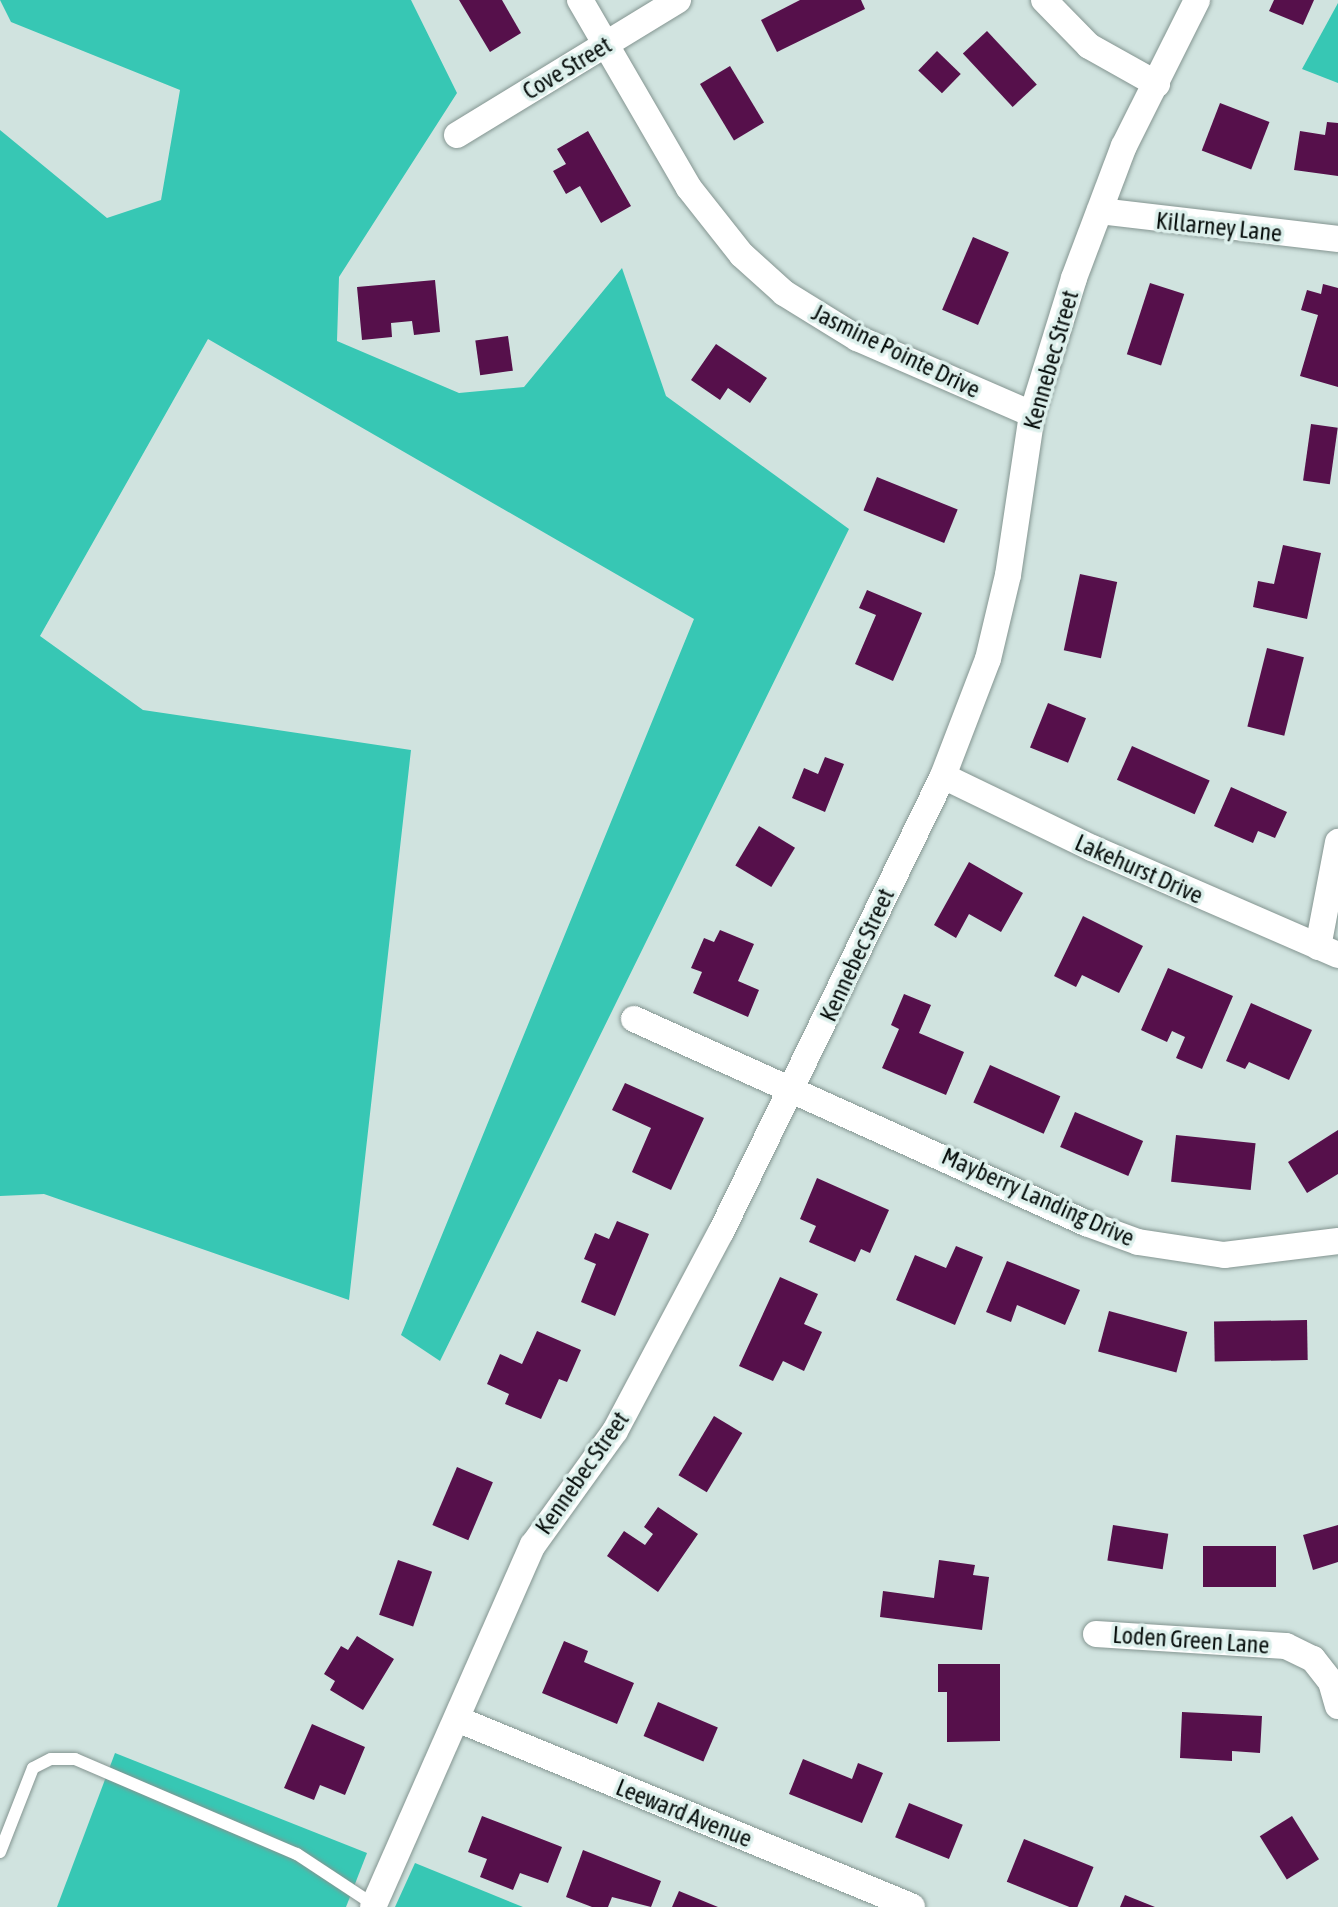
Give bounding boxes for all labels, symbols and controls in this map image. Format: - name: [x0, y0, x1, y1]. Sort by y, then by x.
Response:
- street label: Cove Street: [517, 30, 617, 106]
- street label: Killarney Lane: [1154, 206, 1284, 248]
- street label: Kennebec Street: [1017, 287, 1085, 433]
- street label: Jasmine Pointe Drive: [807, 298, 985, 404]
- street label: Lakehurst Drive: [1071, 828, 1207, 910]
- street label: Kennebec Street: [814, 884, 900, 1026]
- street label: Mayberry Landing Drive: [937, 1142, 1139, 1252]
- street label: Kennebec Street: [529, 1406, 635, 1540]
- street label: Loden Green Lane: [1112, 1620, 1270, 1660]
- street label: Leeward Avenue: [612, 1773, 756, 1853]

